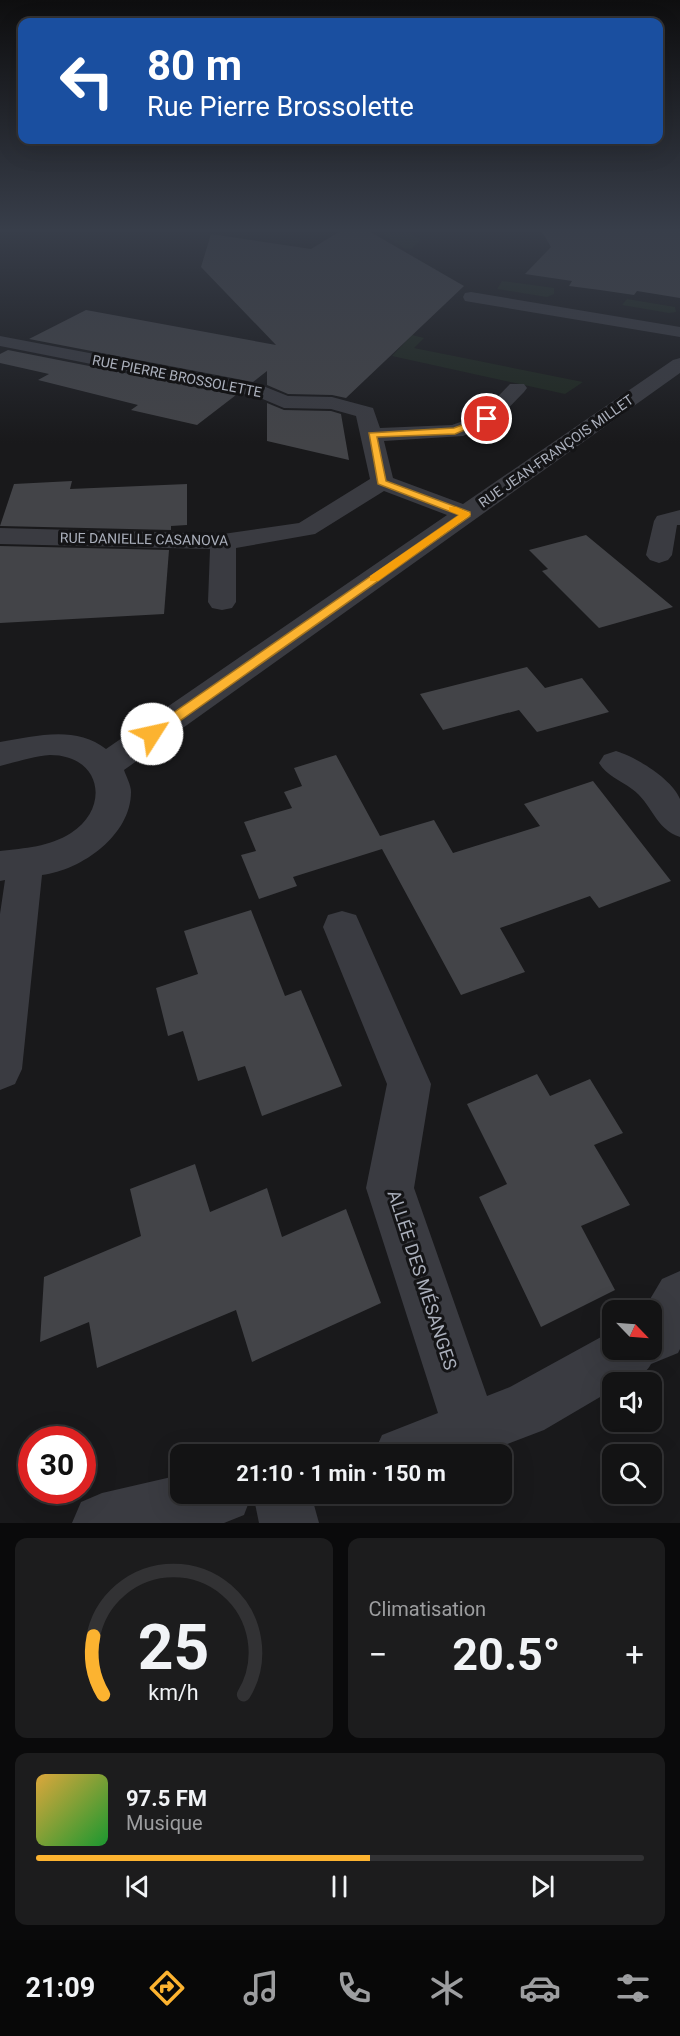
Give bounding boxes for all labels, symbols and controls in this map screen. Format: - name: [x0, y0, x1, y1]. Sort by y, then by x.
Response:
- text: 80 m: [147, 41, 242, 90]
- icon: left: [48, 42, 126, 120]
- text: Rue Pierre Brossolette: [147, 91, 414, 123]
- street label: RUE PIERRE BROSSOLETTE: [91, 352, 263, 400]
- street label: RUE JEAN-FRANÇOIS MILLET: [476, 391, 637, 511]
- pin: [461, 393, 512, 444]
- icon: arrive: [470, 402, 503, 435]
- street label: RUE DANIELLE CASANOVA: [60, 530, 228, 548]
- position arrow: [120, 702, 184, 766]
- street label: ALLÉE DES MÉSANGES: [383, 1187, 462, 1373]
- north arrow: [602, 1300, 662, 1360]
- map controls: [602, 1300, 662, 1504]
- button: sound: [602, 1372, 662, 1432]
- speed limit sign: 30: [18, 1426, 96, 1504]
- button: search: [602, 1444, 662, 1504]
- text: 21:10 · 1 min · 150 m: [236, 1461, 446, 1486]
- text: Climatisation: [369, 1597, 486, 1621]
- text: 25: [138, 1611, 210, 1684]
- text: 20.5°: [452, 1628, 560, 1681]
- text: −: [369, 1635, 387, 1674]
- text: +: [625, 1635, 644, 1674]
- text: km/h: [149, 1680, 199, 1705]
- text: 97.5 FM: [126, 1786, 207, 1811]
- text: Musique: [126, 1811, 203, 1835]
- icon: previous: [121, 1870, 154, 1903]
- icon: pause: [323, 1870, 356, 1903]
- icon: next: [526, 1870, 559, 1903]
- icon: directions: [146, 1967, 188, 2009]
- icon: music: [240, 1967, 282, 2009]
- icon: phone: [333, 1967, 375, 2009]
- icon: climate: [426, 1967, 468, 2009]
- icon: car: [519, 1967, 561, 2009]
- icon: filters: [612, 1967, 654, 2009]
- text: 21:09: [26, 1972, 95, 2004]

